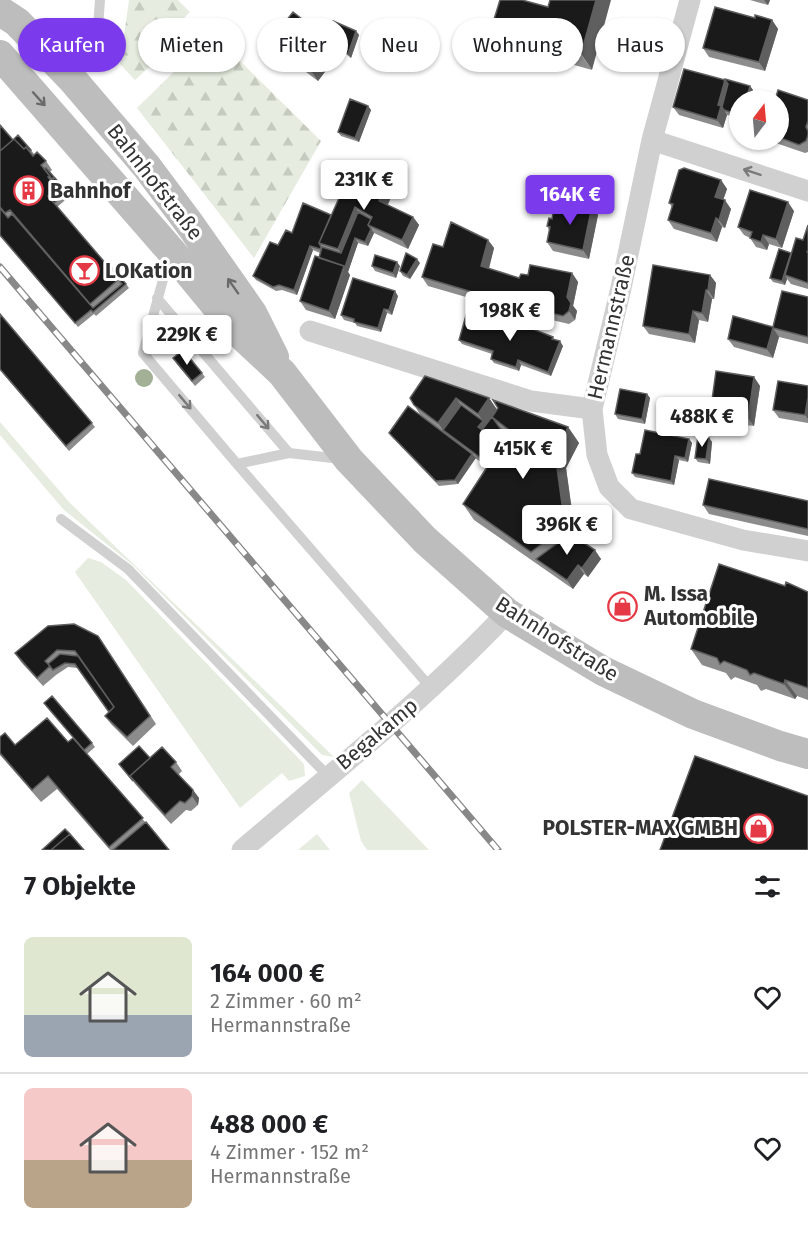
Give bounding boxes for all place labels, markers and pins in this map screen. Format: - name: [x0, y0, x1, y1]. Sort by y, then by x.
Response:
- pin: 231K €: [315, 160, 413, 211]
- building icon: Bahnhof: [13, 175, 45, 207]
- pin: 164K €: [521, 175, 619, 226]
- place label: Bahnhof: [50, 178, 133, 204]
- bar icon: LOKation: [68, 255, 100, 287]
- place label: LOKation: [105, 258, 192, 284]
- pin: 198K €: [461, 291, 559, 342]
- pin: 229K €: [138, 315, 236, 366]
- pin: 488K €: [653, 397, 751, 448]
- pin: 415K €: [474, 429, 572, 480]
- pin: 396K €: [518, 505, 616, 556]
- place label: M. Issa Automobile: [643, 581, 755, 631]
- shop icon: M. Issa Automobile: [607, 590, 639, 622]
- shop icon: POLSTER-MAX GMBH: [743, 812, 775, 844]
- place label: POLSTER-MAX GMBH: [542, 815, 738, 841]

